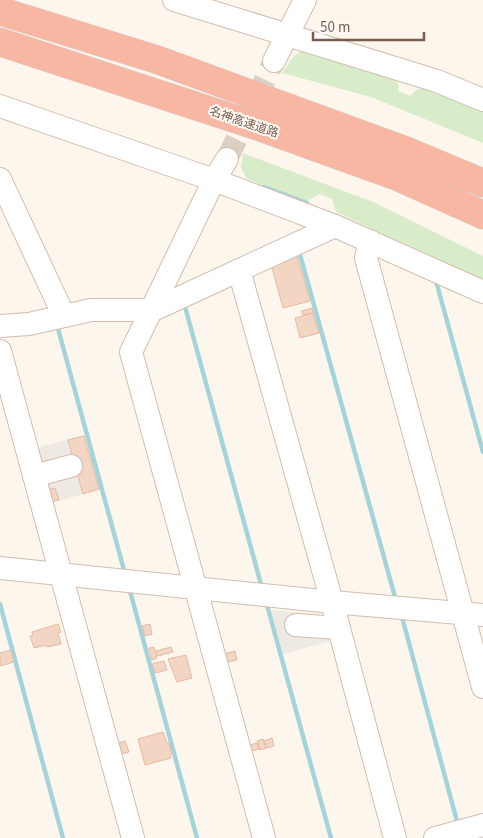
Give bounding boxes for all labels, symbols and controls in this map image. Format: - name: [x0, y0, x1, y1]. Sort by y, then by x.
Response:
- scale bar: [313, 10, 424, 42]
- text: 50 m: [320, 17, 350, 38]
- street label: 名神高速道路: [207, 103, 281, 142]

